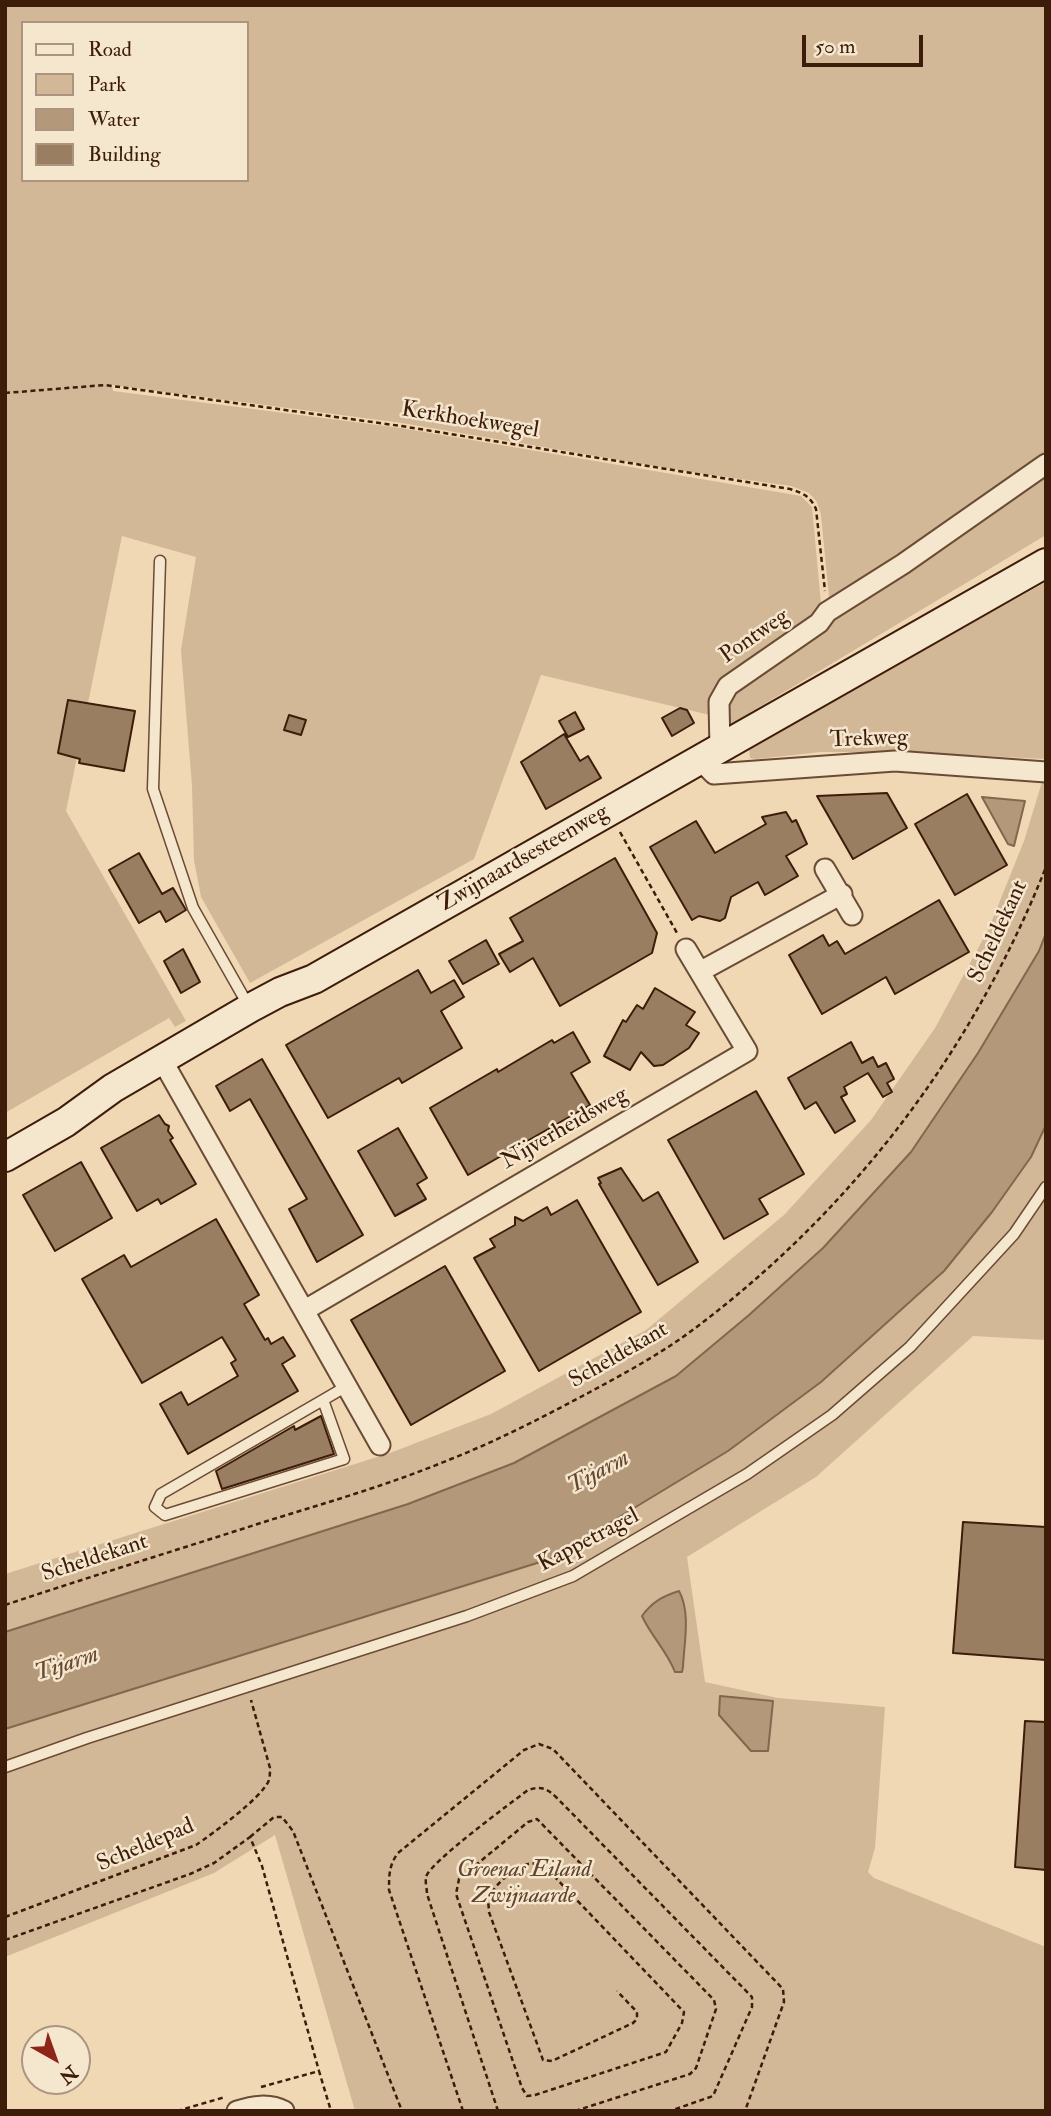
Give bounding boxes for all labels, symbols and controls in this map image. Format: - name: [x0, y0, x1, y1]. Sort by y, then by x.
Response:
- legend: [21, 21, 248, 182]
- scale bar: [806, 21, 927, 65]
- text: 50 m: [815, 33, 856, 60]
- text: Road: [88, 36, 132, 63]
- text: Park: [88, 71, 126, 98]
- text: Water: [88, 106, 140, 133]
- text: Building: [88, 141, 161, 168]
- street label: Kerkhoekwegel: [399, 397, 541, 445]
- street label: Pontweg: [715, 603, 795, 671]
- street label: Trekweg: [829, 725, 909, 755]
- street label: Zwijnaardsesteenweg: [434, 799, 614, 919]
- street label: Scheldekant: [963, 876, 1035, 988]
- street label: Nijverheidsweg: [497, 1082, 633, 1176]
- street label: Scheldekant: [565, 1317, 673, 1395]
- water label: Tijarm: [563, 1445, 635, 1501]
- street label: Kappetragel: [534, 1503, 644, 1579]
- street label: Scheldekant: [38, 1529, 152, 1589]
- water label: Tijarm: [31, 1641, 103, 1689]
- street label: Scheldepad: [93, 1813, 199, 1879]
- park label: Groenas Eiland Zwijnaarde: [457, 1857, 591, 1911]
- north arrow: [21, 2025, 91, 2095]
- text: N: [54, 2060, 82, 2089]

